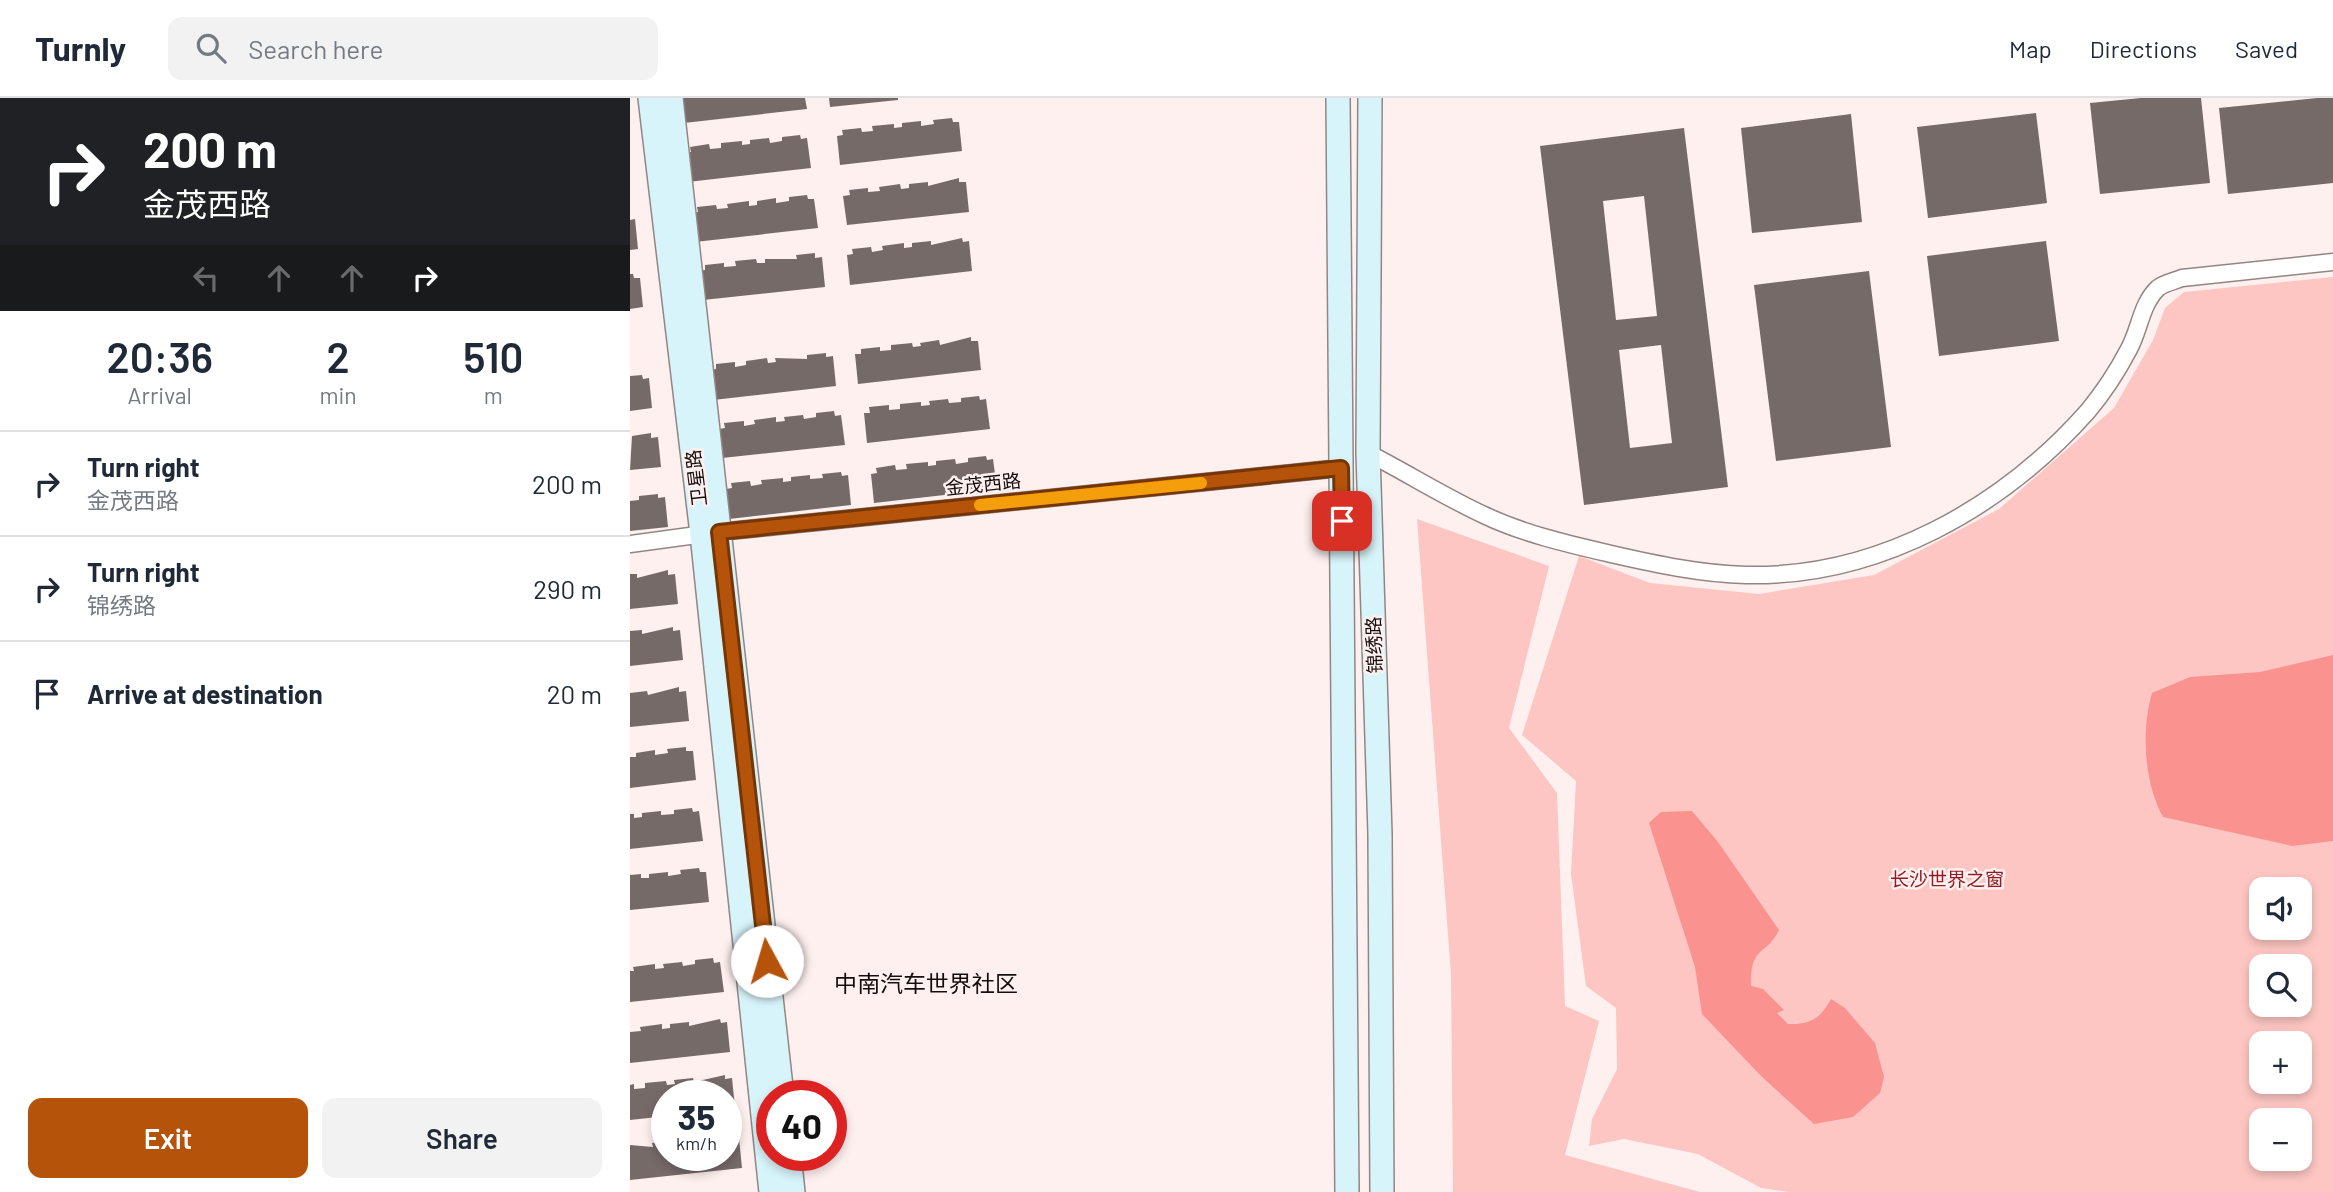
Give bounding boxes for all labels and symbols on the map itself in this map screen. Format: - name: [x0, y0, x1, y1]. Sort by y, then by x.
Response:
- street label: 卫星路: [681, 448, 710, 508]
- street label: 金茂西路: [944, 468, 1022, 499]
- pin: [1312, 491, 1372, 551]
- street label: 锦绣路: [1361, 616, 1386, 674]
- park label: 长沙世界之窗: [1890, 867, 2004, 890]
- position arrow: [730, 924, 804, 998]
- district label: 中南汽车世界社区: [834, 969, 1018, 997]
- speed limit sign: 40: [756, 1080, 847, 1171]

